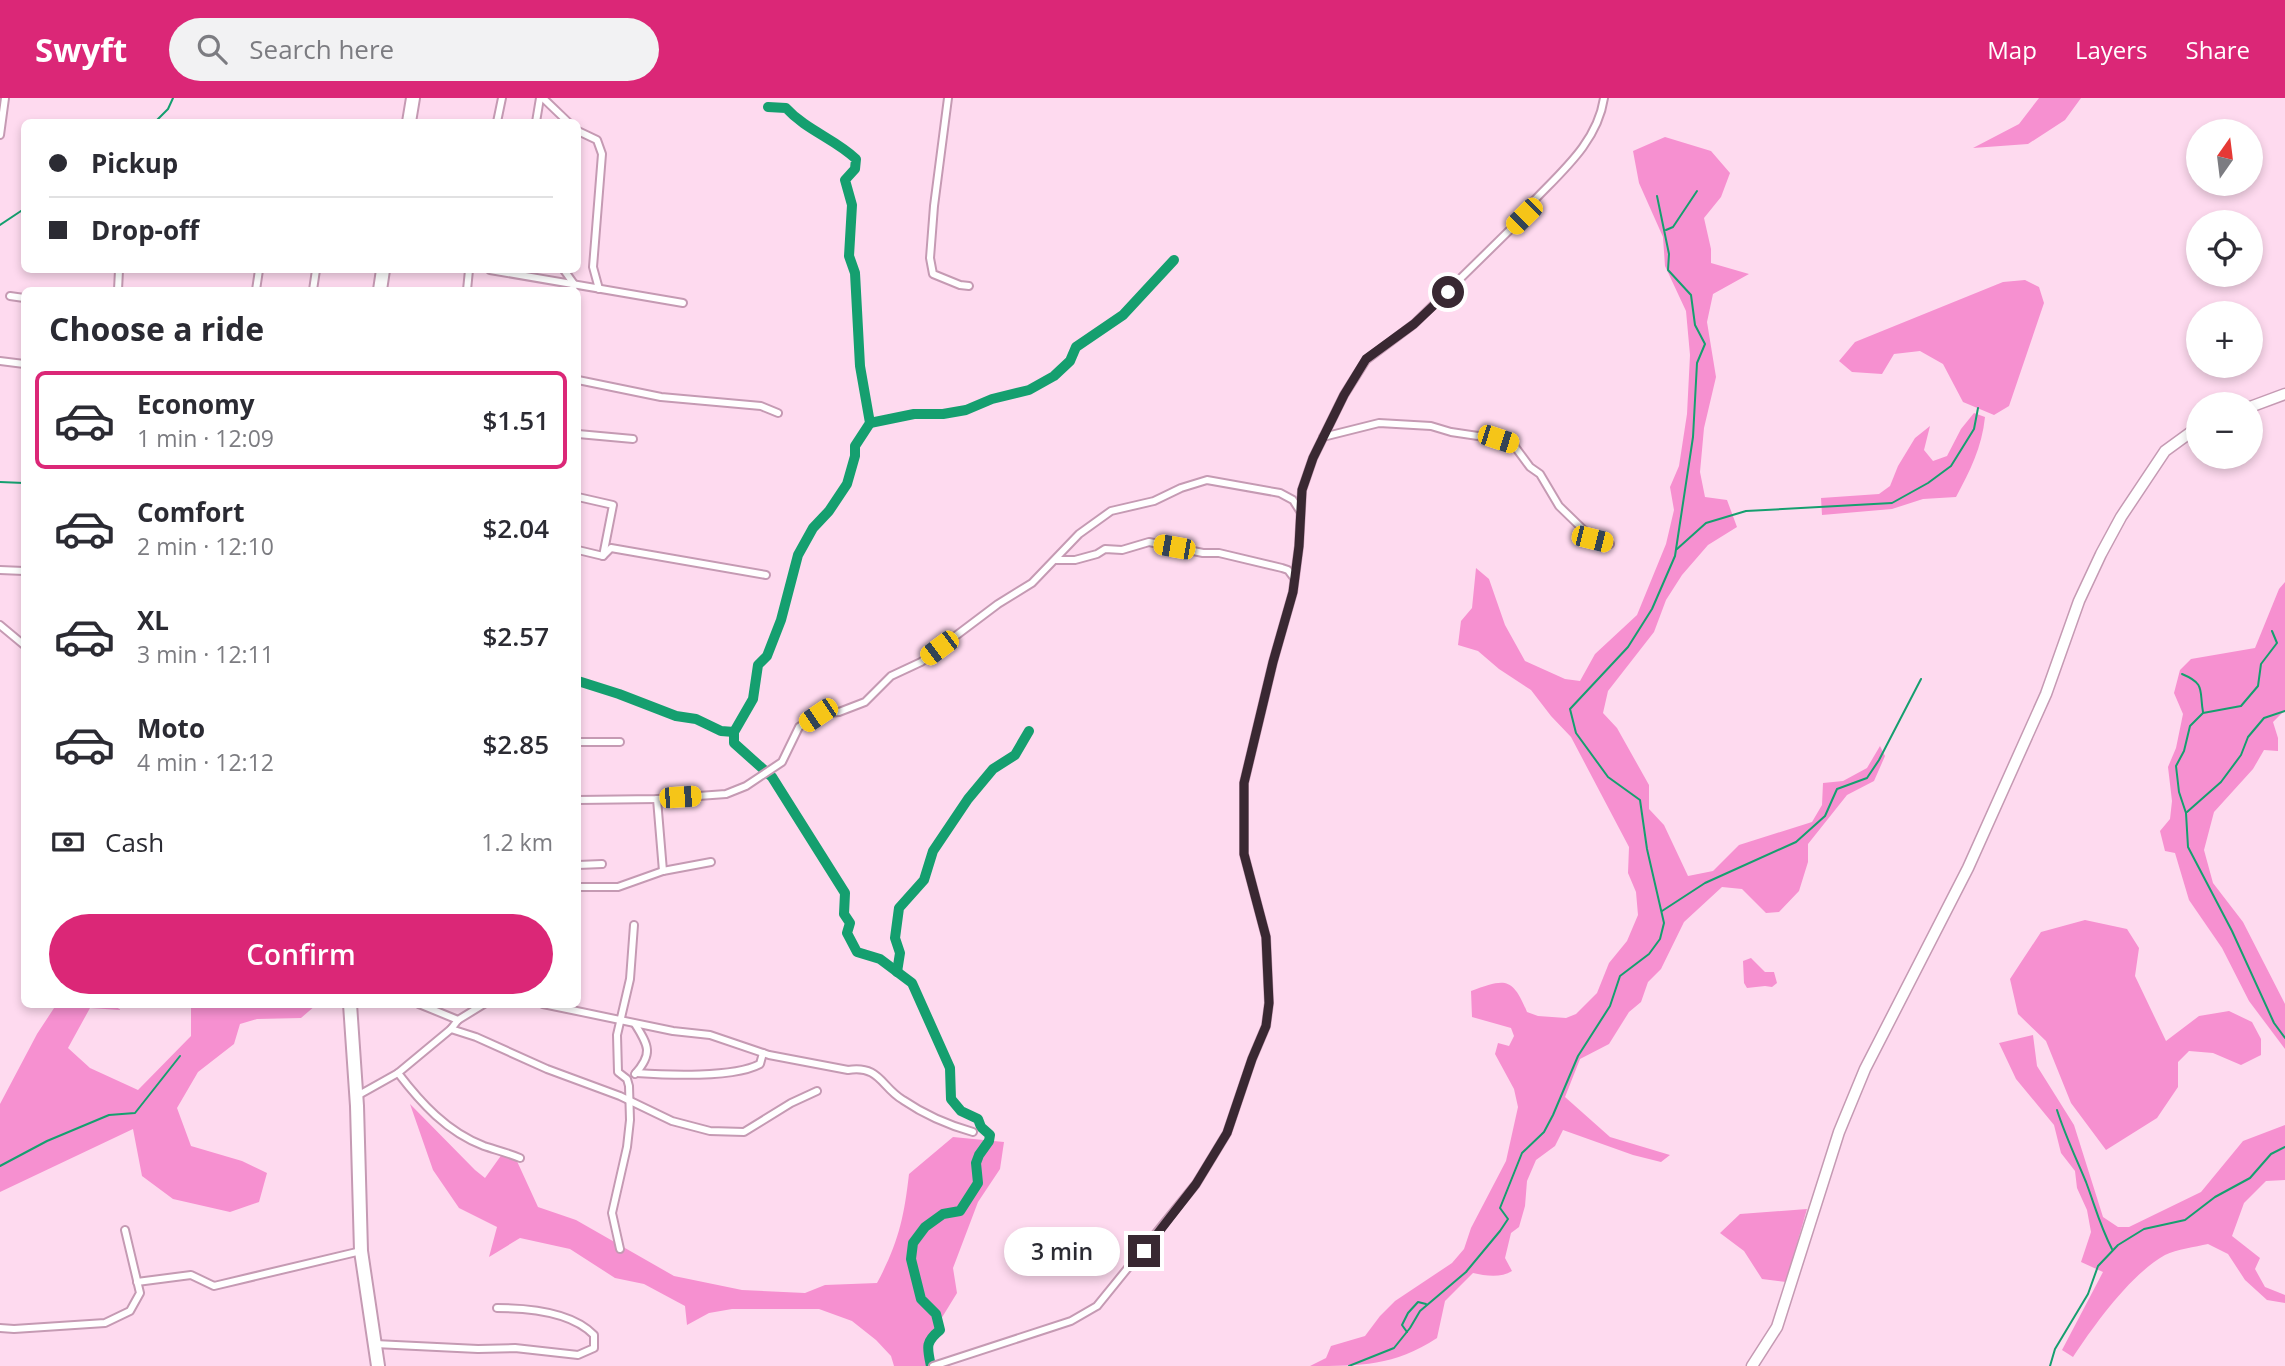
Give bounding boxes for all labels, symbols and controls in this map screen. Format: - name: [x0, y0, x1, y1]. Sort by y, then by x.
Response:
- search box: [169, 18, 659, 81]
- text: Swyft: [35, 27, 127, 72]
- icon: search: [193, 30, 231, 68]
- text: Search here: [249, 31, 394, 67]
- text: Map: [1987, 33, 2037, 66]
- text: Layers: [2075, 33, 2148, 66]
- text: Share: [2186, 33, 2250, 66]
- north arrow: [2186, 119, 2263, 196]
- map controls: [2186, 119, 2263, 469]
- text: Pickup: [91, 145, 178, 181]
- car: [1502, 194, 1547, 238]
- button: locate: [2186, 210, 2263, 287]
- text: Drop-off: [91, 212, 199, 248]
- route start: [1432, 276, 1464, 308]
- button: +: [2186, 301, 2263, 378]
- text: Choose a ride: [49, 307, 264, 350]
- text: Economy: [137, 386, 255, 422]
- icon: car: [53, 389, 116, 452]
- button: −: [2186, 392, 2263, 469]
- text: $1.51: [482, 402, 549, 438]
- text: 1 min · 12:09: [137, 422, 274, 454]
- car: [1475, 423, 1522, 455]
- text: Comfort: [137, 494, 244, 530]
- icon: car: [53, 497, 116, 560]
- text: $2.04: [482, 510, 549, 546]
- car: [1570, 524, 1615, 554]
- text: 2 min · 12:10: [137, 530, 274, 562]
- car: [1152, 533, 1197, 561]
- text: XL: [137, 602, 169, 638]
- icon: car: [53, 605, 116, 668]
- text: $2.57: [482, 618, 549, 654]
- car: [916, 627, 963, 669]
- text: 3 min · 12:11: [137, 638, 274, 670]
- car: [795, 695, 842, 735]
- text: Moto: [137, 710, 205, 746]
- icon: car: [53, 713, 116, 776]
- text: $2.85: [482, 726, 549, 762]
- text: 4 min · 12:12: [137, 746, 274, 778]
- car: [659, 785, 702, 809]
- icon: cash: [49, 823, 87, 861]
- text: Cash: [105, 824, 164, 860]
- text: 1.2 km: [481, 826, 553, 858]
- button: Confirm: [49, 914, 553, 994]
- callout: 3 min: [1004, 1226, 1120, 1276]
- text: 3 min: [1031, 1235, 1093, 1267]
- route end: [1128, 1235, 1160, 1267]

